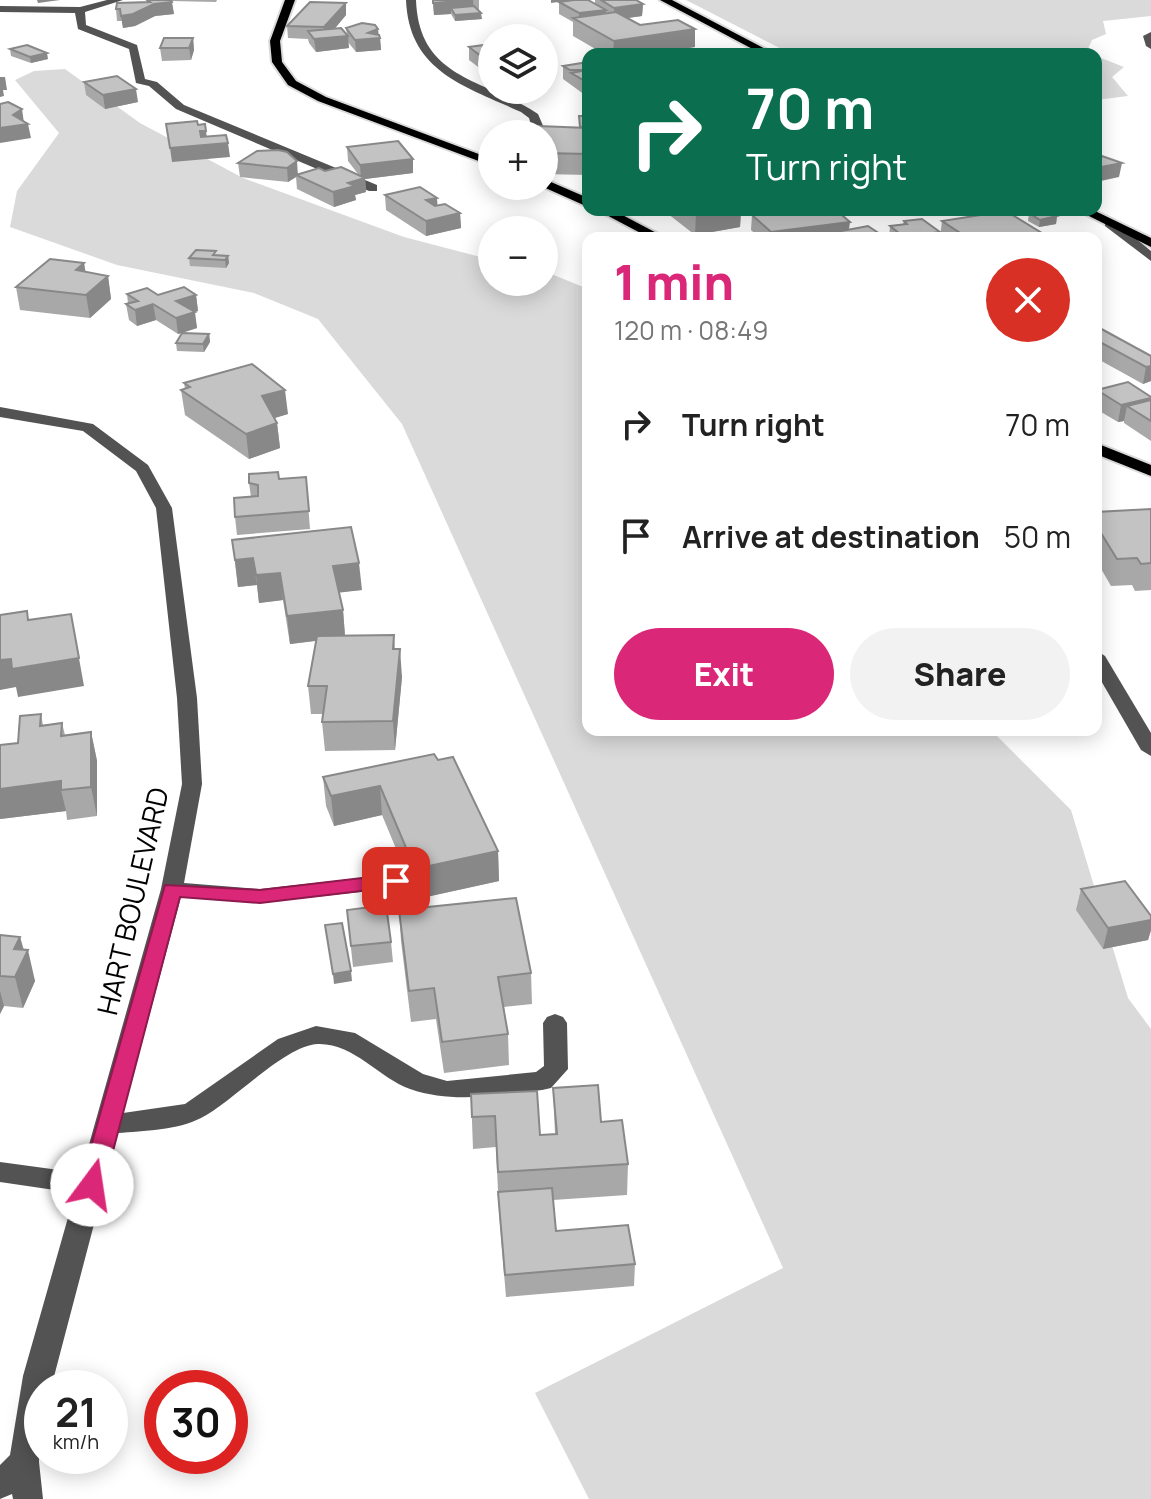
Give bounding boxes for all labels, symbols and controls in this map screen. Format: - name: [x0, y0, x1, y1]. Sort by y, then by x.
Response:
- map controls: [478, 24, 558, 296]
- button: layers: [478, 24, 558, 104]
- text: 70 m: [746, 69, 874, 146]
- icon: right: [614, 80, 718, 184]
- button: +: [478, 120, 558, 200]
- text: Turn right: [746, 142, 907, 191]
- button: −: [478, 216, 558, 296]
- text: 1 min: [614, 249, 734, 314]
- button: close: [986, 258, 1070, 342]
- text: 120 m · 08:49: [614, 312, 768, 348]
- icon: right: [614, 402, 658, 446]
- text: Turn right: [682, 404, 825, 445]
- text: 70 m: [1005, 404, 1070, 445]
- icon: arrive: [614, 514, 658, 558]
- text: Arrive at destination: [682, 516, 980, 557]
- text: 50 m: [1004, 516, 1071, 557]
- button: Exit: [614, 628, 834, 720]
- button: Share: [850, 628, 1070, 720]
- street label: HART BOULEVARD: [87, 783, 177, 1019]
- pin: [362, 847, 430, 915]
- icon: arrive: [374, 859, 418, 903]
- position arrow: [50, 1143, 134, 1227]
- speed limit sign: 30: [144, 1370, 248, 1474]
- text: 21: [55, 1384, 97, 1439]
- text: km/h: [53, 1428, 99, 1455]

